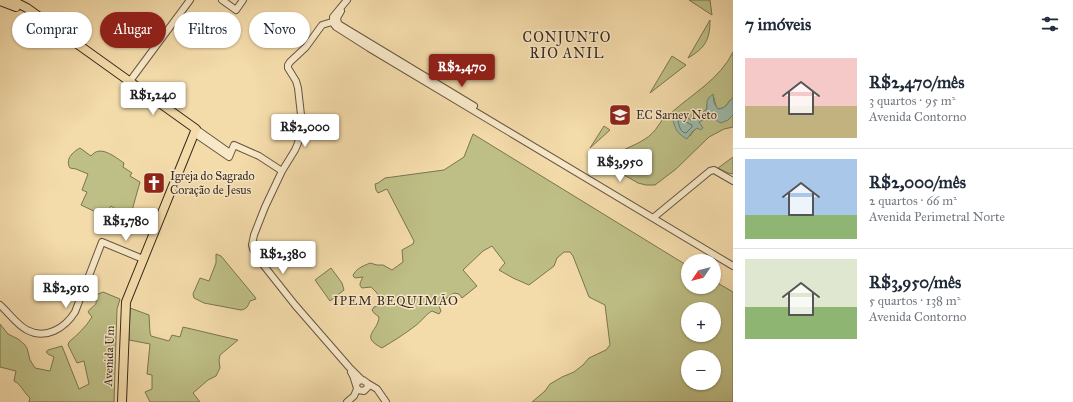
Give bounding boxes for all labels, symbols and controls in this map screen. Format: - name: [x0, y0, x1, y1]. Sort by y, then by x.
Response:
- chip: Comprar: [12, 12, 92, 48]
- chip: Alugar: [100, 12, 166, 48]
- chip: Filtros: [174, 12, 241, 48]
- chip: Novo: [249, 12, 310, 48]
- icon: filters: [1039, 13, 1061, 35]
- text: 7 imóveis: [745, 14, 811, 35]
- district label: CONJUNTO RIO ANIL: [523, 29, 611, 62]
- pin: R$2,470: [425, 54, 499, 88]
- text: R$2,470: [438, 59, 486, 75]
- text: R$2,470/mês: [869, 72, 964, 93]
- icon: home: [777, 74, 825, 122]
- pin: R$1,240: [116, 82, 190, 116]
- text: R$1,240: [130, 87, 176, 103]
- text: 3 quartos · 95 m²: [869, 93, 955, 109]
- school or university icon: EC Sarney Neto: [607, 102, 633, 128]
- place label: EC Sarney Neto: [636, 108, 717, 122]
- text: Avenida Contorno: [869, 109, 966, 125]
- pin: R$2,000: [268, 114, 342, 148]
- text: R$2,000: [280, 119, 330, 135]
- pin: R$3,950: [583, 149, 657, 183]
- text: R$3,950: [597, 154, 643, 170]
- place label: Igreja do Sagrado Coração de Jesus: [170, 169, 255, 198]
- church icon: Igreja do Sagrado Coração de Jesus: [141, 170, 167, 196]
- text: R$2,000/mês: [869, 172, 966, 193]
- icon: home: [777, 175, 825, 223]
- text: 2 quartos · 66 m²: [869, 193, 957, 209]
- pin: R$1,780: [89, 208, 163, 242]
- text: Avenida Perimetral Norte: [869, 209, 1005, 225]
- text: R$1,780: [103, 213, 149, 229]
- pin: R$2,380: [246, 241, 320, 275]
- text: R$2,380: [260, 246, 306, 262]
- north arrow: [681, 254, 721, 294]
- map controls: [681, 254, 721, 390]
- text: R$3,950/mês: [869, 272, 961, 293]
- pin: R$2,910: [29, 275, 103, 309]
- icon: home: [777, 275, 825, 323]
- text: R$2,910: [43, 280, 89, 296]
- district label: IPEM BEQUIMÃO: [333, 293, 459, 309]
- text: 5 quartos · 138 m²: [869, 293, 961, 309]
- button: +: [681, 302, 721, 342]
- text: Avenida Contorno: [869, 309, 966, 325]
- street label: Avenida Um: [101, 325, 117, 388]
- button: −: [681, 350, 721, 390]

